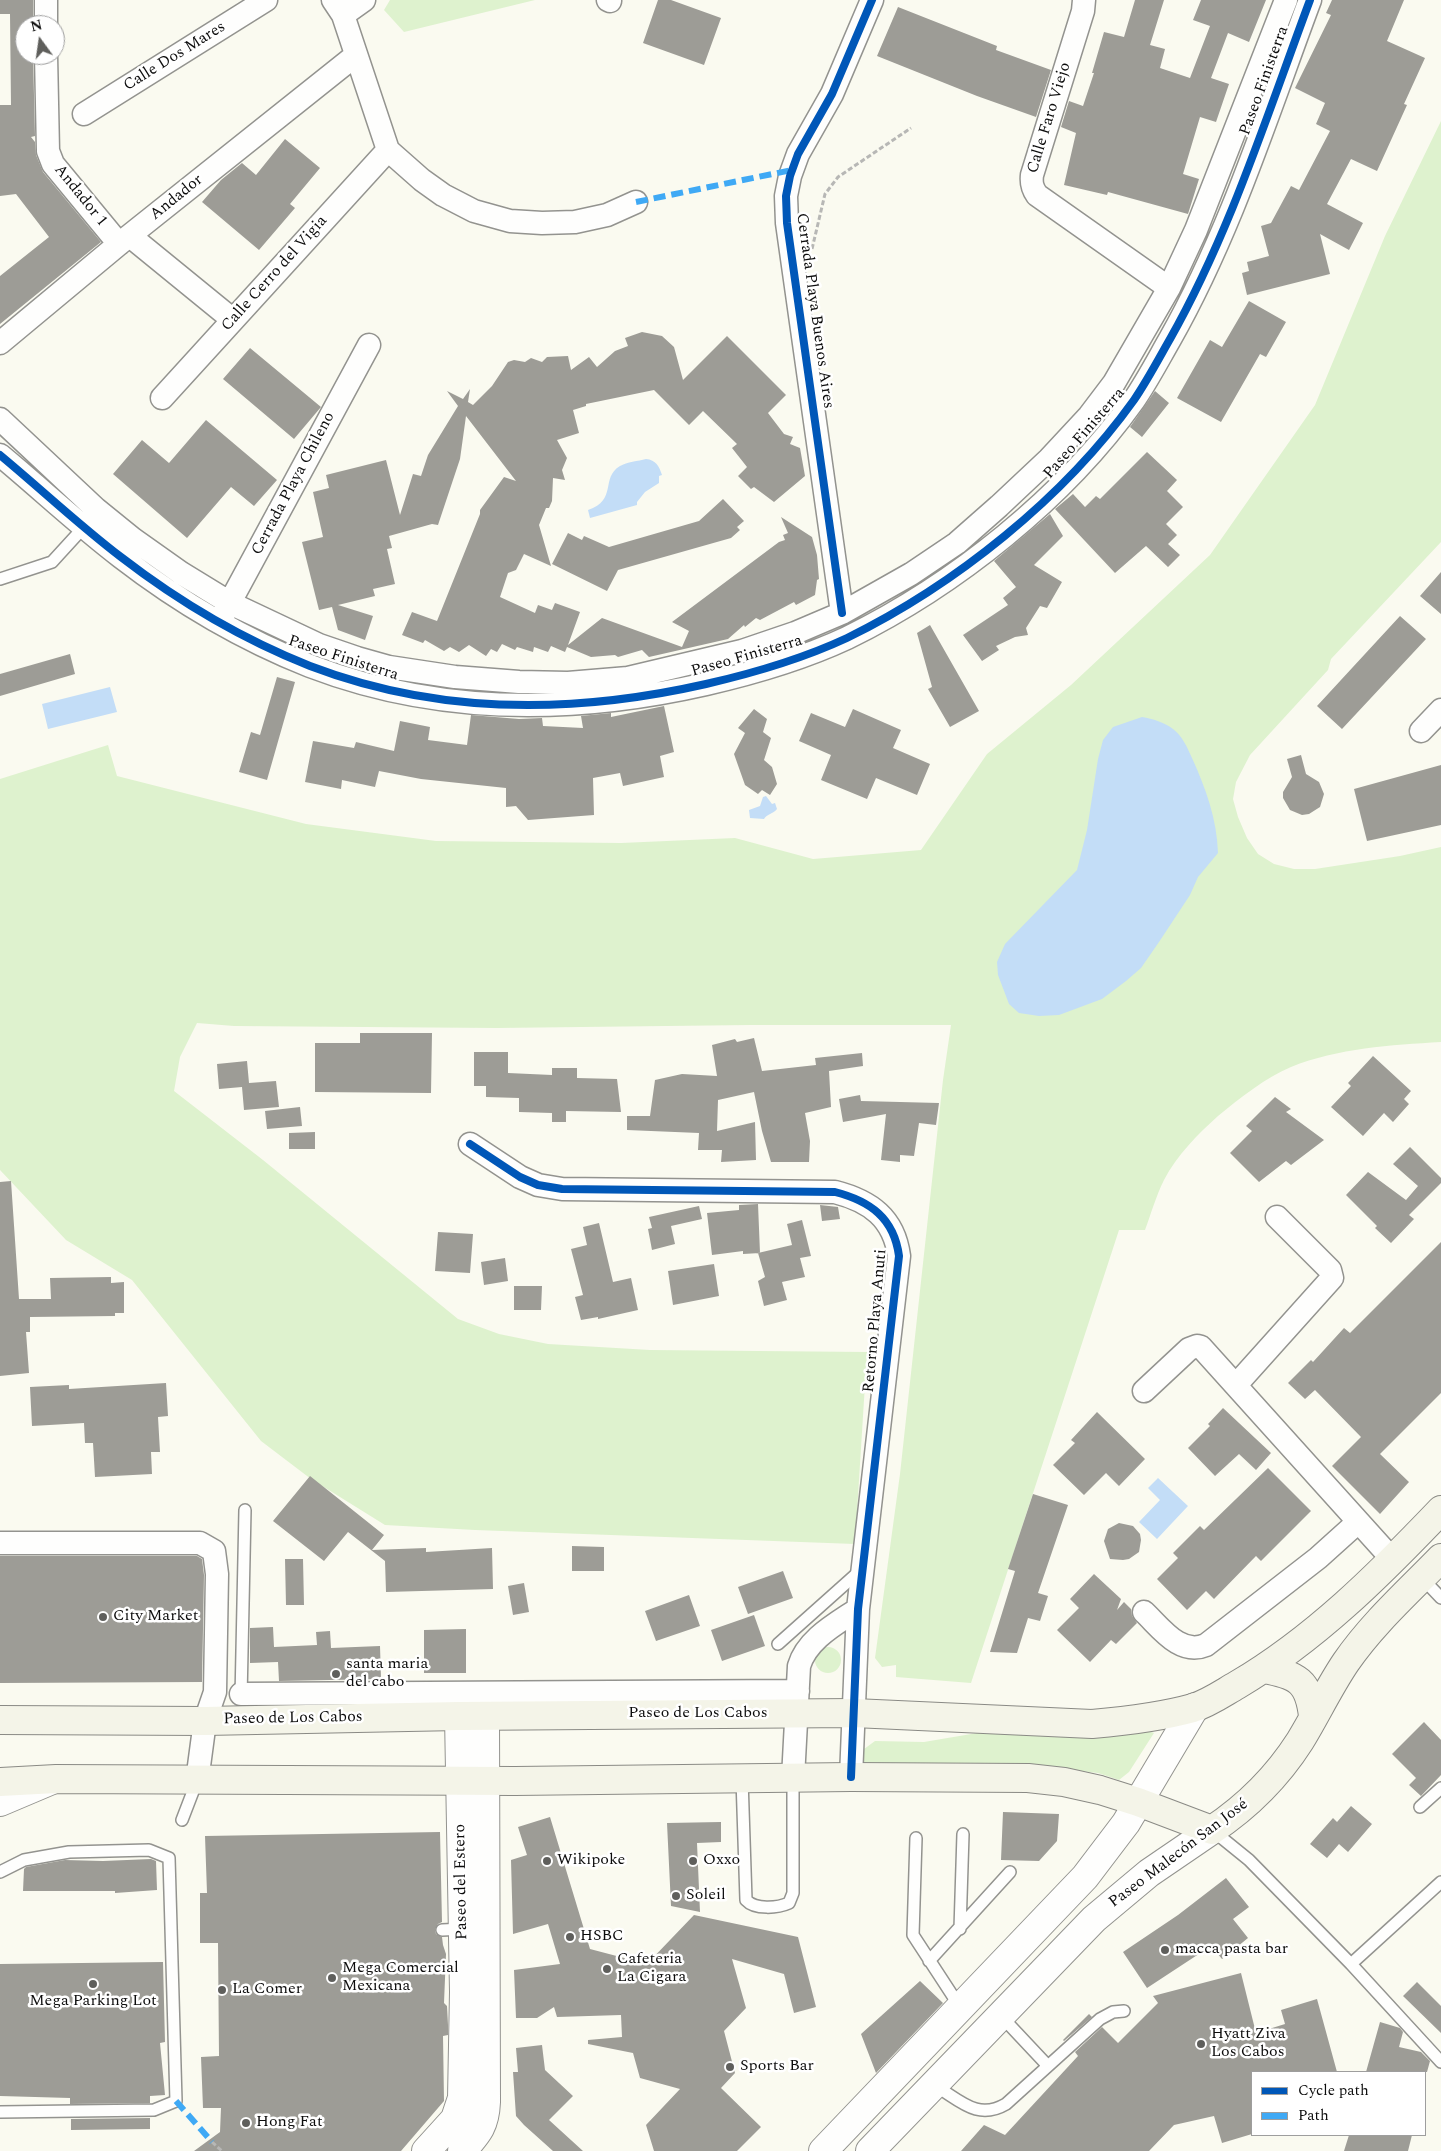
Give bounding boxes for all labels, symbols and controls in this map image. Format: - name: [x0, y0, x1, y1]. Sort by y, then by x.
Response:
- text: N: [28, 14, 45, 38]
- north arrow: [15, 15, 65, 65]
- street label: Calle Dos Mares: [120, 18, 230, 96]
- street label: Paseo Finisterra: [1236, 24, 1294, 138]
- street label: Calle Faro Viejo: [1024, 60, 1076, 176]
- street label: Andador 1: [49, 161, 111, 231]
- street label: Andador: [147, 171, 207, 225]
- street label: Calle Cerro del Vigia: [218, 212, 332, 336]
- street label: Cerrada Playa Buenos Aires: [791, 212, 837, 410]
- street label: Paseo Finisterra: [1040, 384, 1130, 484]
- street label: Cerrada Playa Chileno: [248, 409, 340, 559]
- street label: Paseo Finisterra: [285, 632, 401, 686]
- street label: Paseo Finisterra: [689, 632, 805, 682]
- street label: Retorno Playa Anuti: [860, 1248, 892, 1394]
- place label: City Market: [113, 1607, 199, 1627]
- marker: City Market: [97, 1611, 109, 1623]
- place label: santa maria del cabo: [346, 1655, 428, 1693]
- marker: santa maria del cabo: [330, 1668, 342, 1680]
- street label: Paseo de Los Cabos: [628, 1704, 768, 1724]
- street label: Paseo de Los Cabos: [223, 1708, 363, 1730]
- street label: Paseo Malecón San José: [1106, 1795, 1252, 1913]
- street label: Paseo del Estero: [451, 1824, 473, 1940]
- place label: Wikipoke: [557, 1851, 625, 1871]
- place label: Oxxo: [703, 1851, 740, 1871]
- marker: Wikipoke: [541, 1855, 553, 1867]
- marker: Oxxo: [687, 1855, 699, 1867]
- place label: Soleil: [686, 1886, 726, 1906]
- marker: Soleil: [670, 1890, 682, 1902]
- place label: HSBC: [580, 1927, 624, 1947]
- marker: HSBC: [564, 1931, 576, 1943]
- place label: macca pasta bar: [1175, 1940, 1288, 1960]
- marker: macca pasta bar: [1159, 1944, 1171, 1956]
- place label: Cafeteria La Cigara: [617, 1950, 686, 1988]
- place label: Mega Comercial Mexicana: [342, 1959, 459, 1997]
- marker: Cafeteria La Cigara: [601, 1963, 613, 1975]
- marker: Mega Comercial Mexicana: [326, 1972, 338, 1984]
- marker: Mega Parking Lot: [87, 1978, 99, 1990]
- place label: La Comer: [232, 1980, 302, 2000]
- marker: La Comer: [216, 1984, 228, 1996]
- place label: Mega Parking Lot: [29, 1992, 157, 2012]
- place label: Hyatt Ziva Los Cabos: [1211, 2025, 1286, 2063]
- marker: Hyatt Ziva Los Cabos: [1195, 2038, 1207, 2050]
- place label: Sports Bar: [740, 2057, 814, 2077]
- marker: Sports Bar: [724, 2061, 736, 2073]
- legend: [1251, 2071, 1426, 2136]
- text: Cycle path: [1298, 2079, 1369, 2102]
- text: Path: [1298, 2104, 1329, 2127]
- place label: Hong Fat: [256, 2113, 323, 2133]
- marker: Hong Fat: [240, 2117, 252, 2129]

